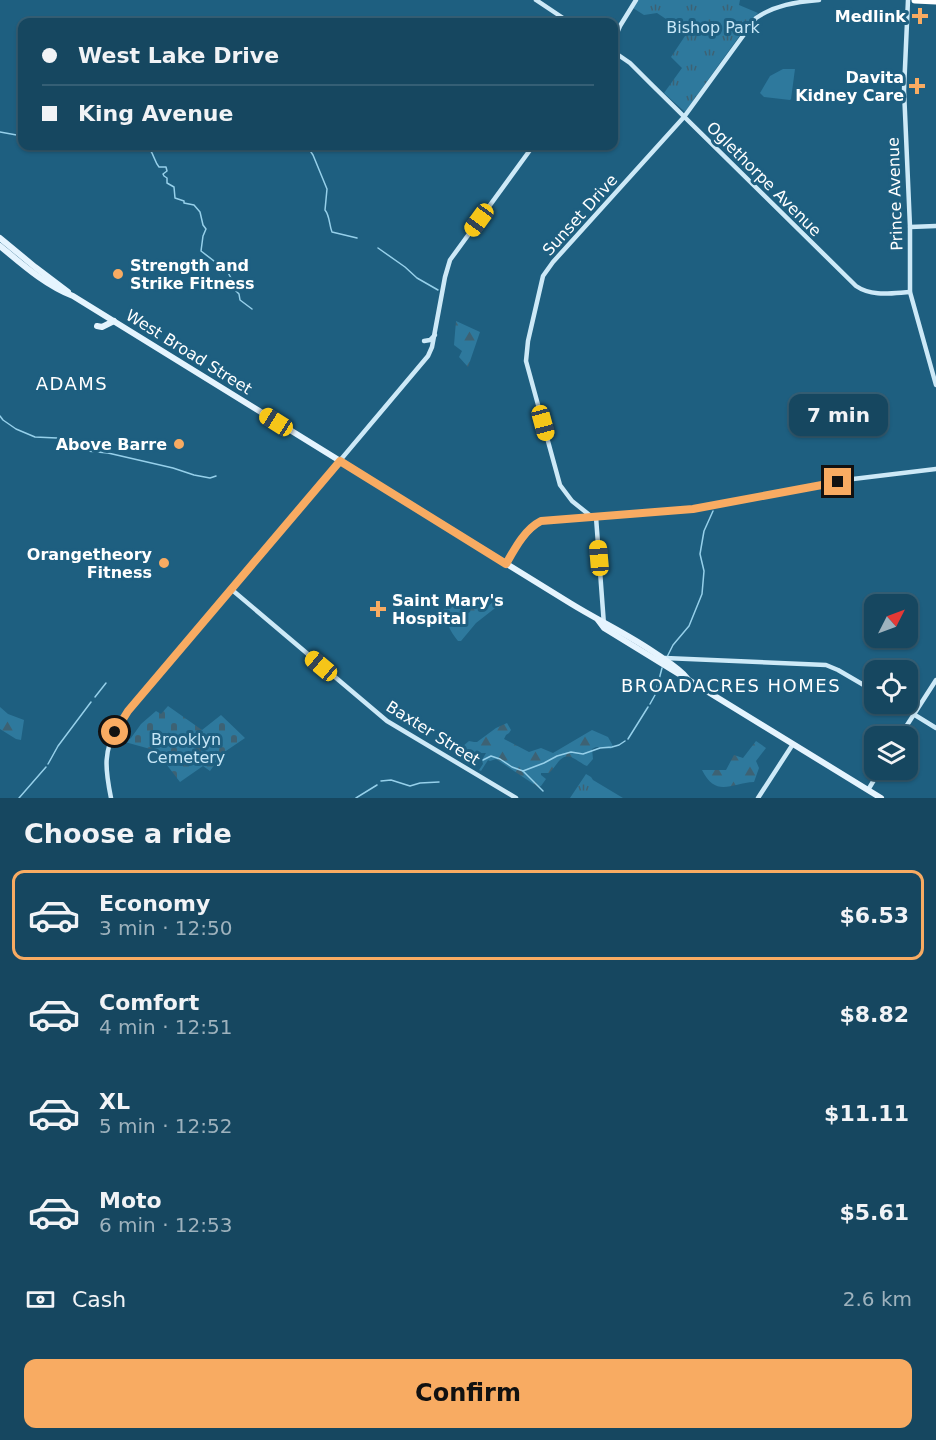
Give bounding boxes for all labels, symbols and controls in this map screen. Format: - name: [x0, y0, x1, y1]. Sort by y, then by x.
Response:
- place label: Medlink: [835, 7, 906, 26]
- marker: Medlink: [911, 7, 929, 25]
- park label: Bishop Park: [666, 18, 760, 37]
- text: West Lake Drive: [78, 43, 279, 68]
- place label: Davita Kidney Care: [795, 68, 904, 105]
- marker: Davita Kidney Care: [908, 77, 926, 95]
- text: King Avenue: [78, 101, 233, 126]
- street label: Oglethorpe Avenue: [703, 118, 825, 240]
- street label: Prince Avenue: [884, 137, 906, 251]
- street label: Sunset Drive: [539, 171, 621, 259]
- car: [461, 200, 497, 240]
- place label: Strength and Strike Fitness: [130, 256, 255, 293]
- marker: Strength and Strike Fitness: [111, 267, 125, 281]
- street label: West Broad Street: [122, 306, 256, 398]
- district label: ADAMS: [36, 373, 108, 394]
- callout: 7 min: [788, 395, 888, 437]
- car: [530, 403, 556, 443]
- text: 7 min: [807, 403, 870, 427]
- car: [256, 405, 296, 439]
- place label: Above Barre: [56, 435, 167, 454]
- marker: Above Barre: [172, 437, 186, 451]
- route end: [824, 468, 851, 495]
- car: [588, 539, 610, 577]
- place label: Orangetheory Fitness: [27, 545, 153, 582]
- marker: Orangetheory Fitness: [157, 556, 171, 570]
- place label: Saint Mary's Hospital: [392, 591, 504, 628]
- north arrow: [864, 594, 918, 648]
- map controls: [864, 594, 918, 780]
- marker: Saint Mary's Hospital: [369, 600, 387, 618]
- car: [301, 648, 341, 684]
- button: locate: [864, 660, 918, 714]
- district label: BROADACRES HOMES: [621, 675, 841, 696]
- street label: Baxter Street: [383, 697, 483, 769]
- route start: [101, 718, 128, 745]
- button: layers: [864, 726, 918, 780]
- park label: Brooklyn Cemetery: [147, 730, 225, 767]
- text: Choose a ride: [24, 818, 232, 849]
- icon: car: [27, 888, 81, 942]
- text: Economy: [99, 891, 210, 916]
- text: $6.53: [839, 903, 909, 928]
- text: 3 min · 12:50: [99, 916, 233, 940]
- icon: car: [27, 987, 81, 1041]
- text: Comfort: [99, 990, 199, 1015]
- text: $8.82: [839, 1002, 909, 1027]
- text: 4 min · 12:51: [99, 1015, 233, 1039]
- icon: car: [27, 1086, 81, 1140]
- text: XL: [99, 1089, 130, 1114]
- text: $11.11: [824, 1101, 909, 1126]
- text: 5 min · 12:52: [99, 1114, 233, 1138]
- icon: car: [27, 1185, 81, 1239]
- text: Moto: [99, 1188, 162, 1213]
- text: $5.61: [839, 1200, 909, 1225]
- text: 6 min · 12:53: [99, 1213, 233, 1237]
- icon: cash: [24, 1283, 57, 1316]
- text: Cash: [72, 1287, 126, 1312]
- text: 2.6 km: [843, 1287, 912, 1311]
- button: Confirm: [24, 1359, 912, 1428]

